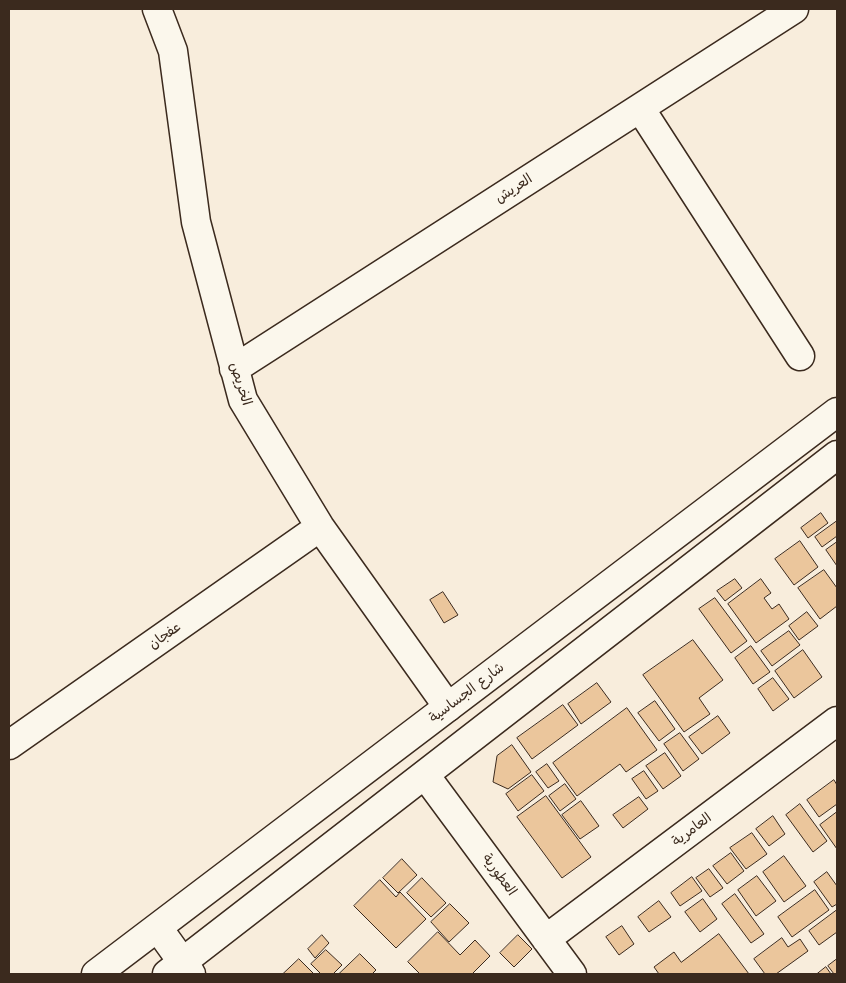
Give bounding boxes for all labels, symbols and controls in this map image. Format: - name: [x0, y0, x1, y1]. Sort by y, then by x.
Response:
- street label: العريش: [492, 171, 536, 207]
- street label: الخريص: [225, 360, 255, 408]
- street label: عفجان: [146, 619, 184, 653]
- street label: شارع الجساسية: [426, 659, 508, 727]
- street label: العامرية: [669, 810, 715, 850]
- street label: العطورية: [478, 851, 520, 899]

